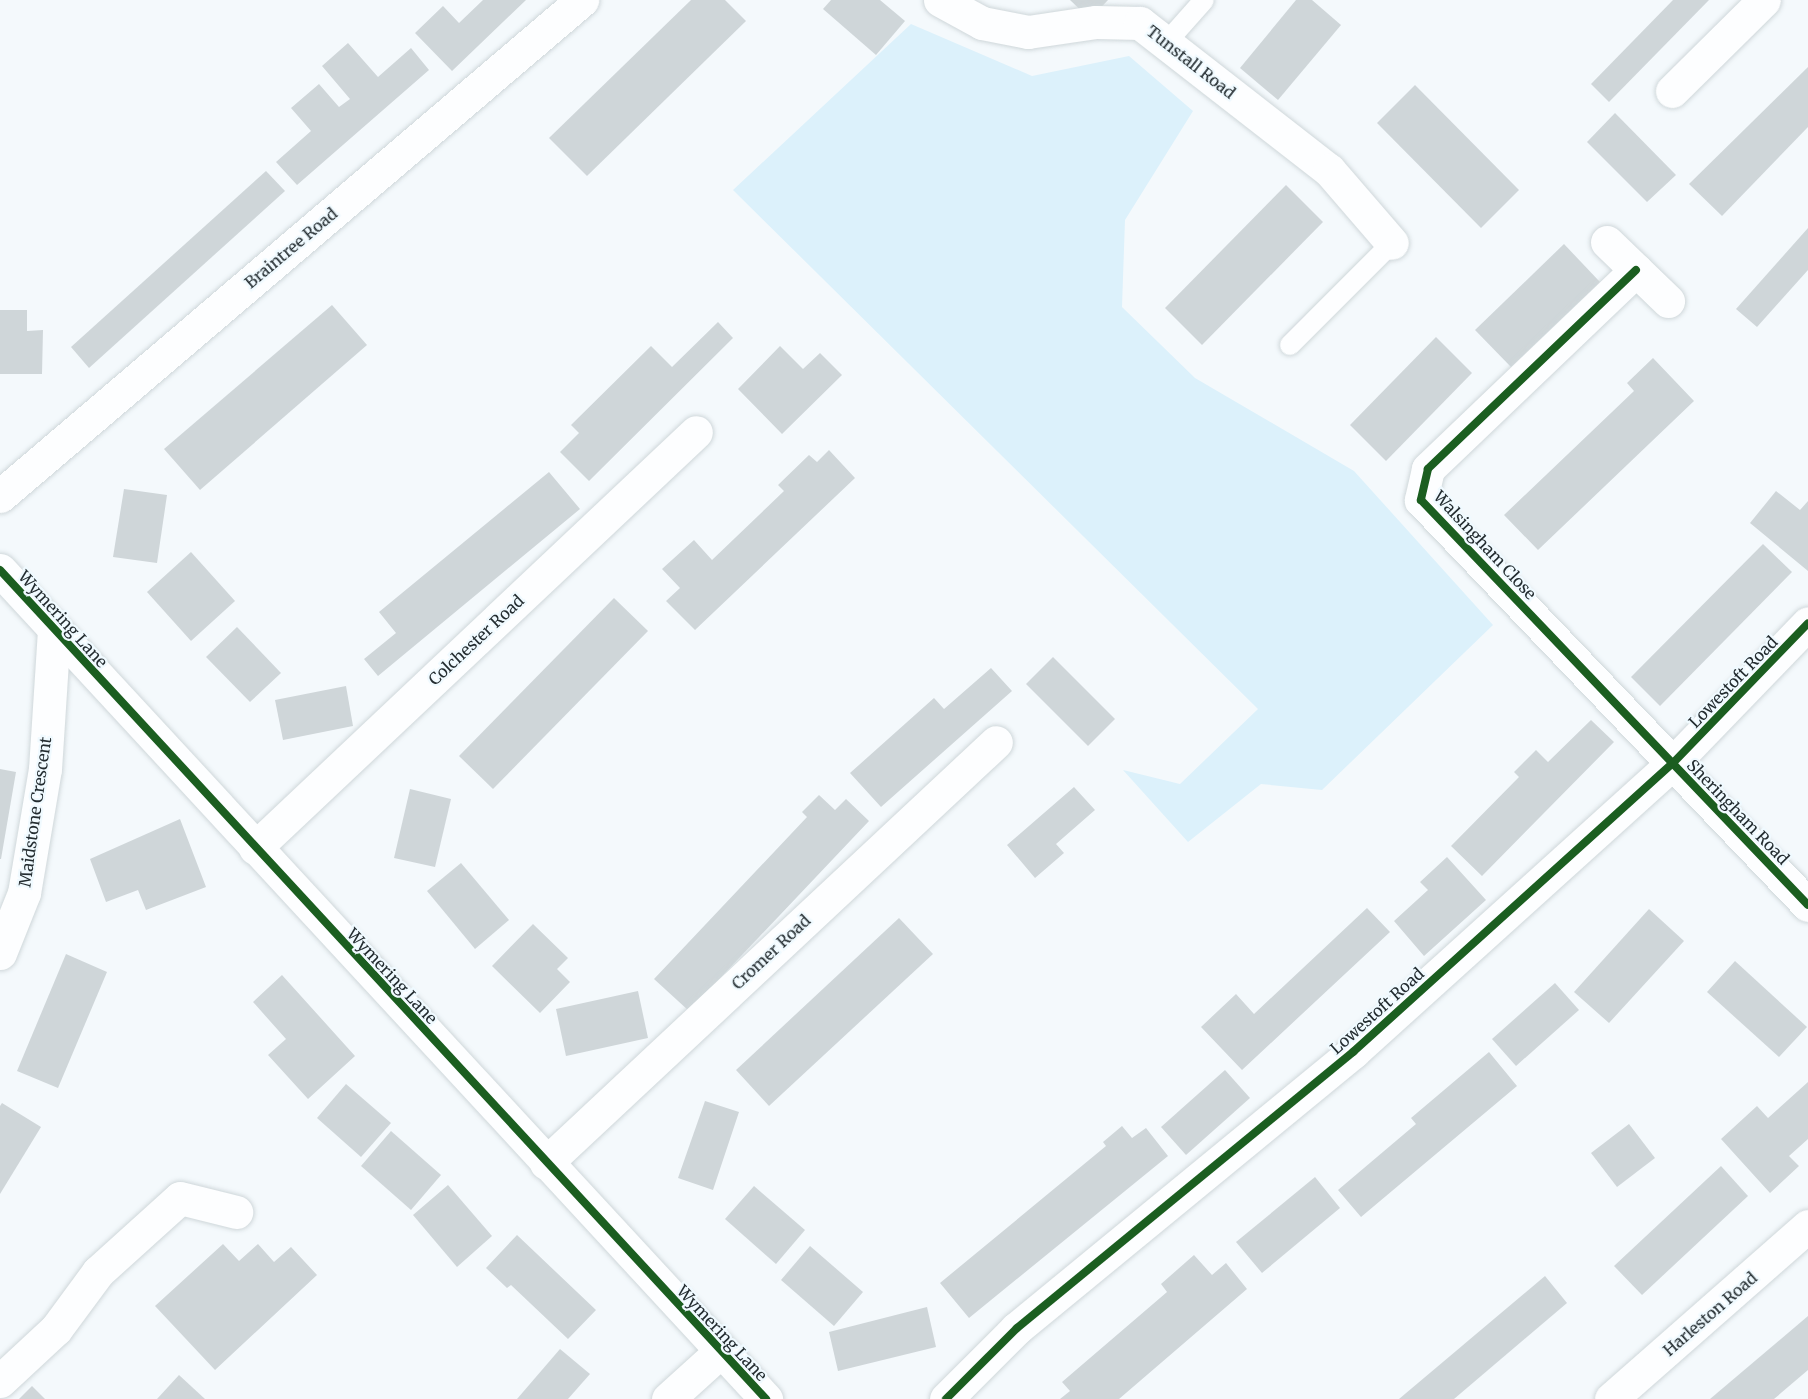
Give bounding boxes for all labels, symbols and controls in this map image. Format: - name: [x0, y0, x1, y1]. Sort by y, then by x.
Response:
- street label: Tunstall Road: [1143, 21, 1239, 103]
- street label: Braintree Road: [241, 204, 341, 292]
- street label: Walsingham Close: [1430, 487, 1540, 603]
- street label: Wymering Lane: [15, 567, 111, 671]
- street label: Colchester Road: [424, 591, 528, 689]
- street label: Lowestoft Road: [1685, 632, 1781, 732]
- street label: Maidstone Crescent: [15, 736, 55, 888]
- street label: Sheringham Road: [1683, 756, 1793, 868]
- street label: Cromer Road: [728, 911, 814, 993]
- street label: Wymering Lane: [343, 924, 441, 1028]
- street label: Lowestoft Road: [1326, 964, 1428, 1058]
- street label: Harleston Road: [1659, 1268, 1761, 1360]
- street label: Wymering Lane: [673, 1281, 771, 1385]

